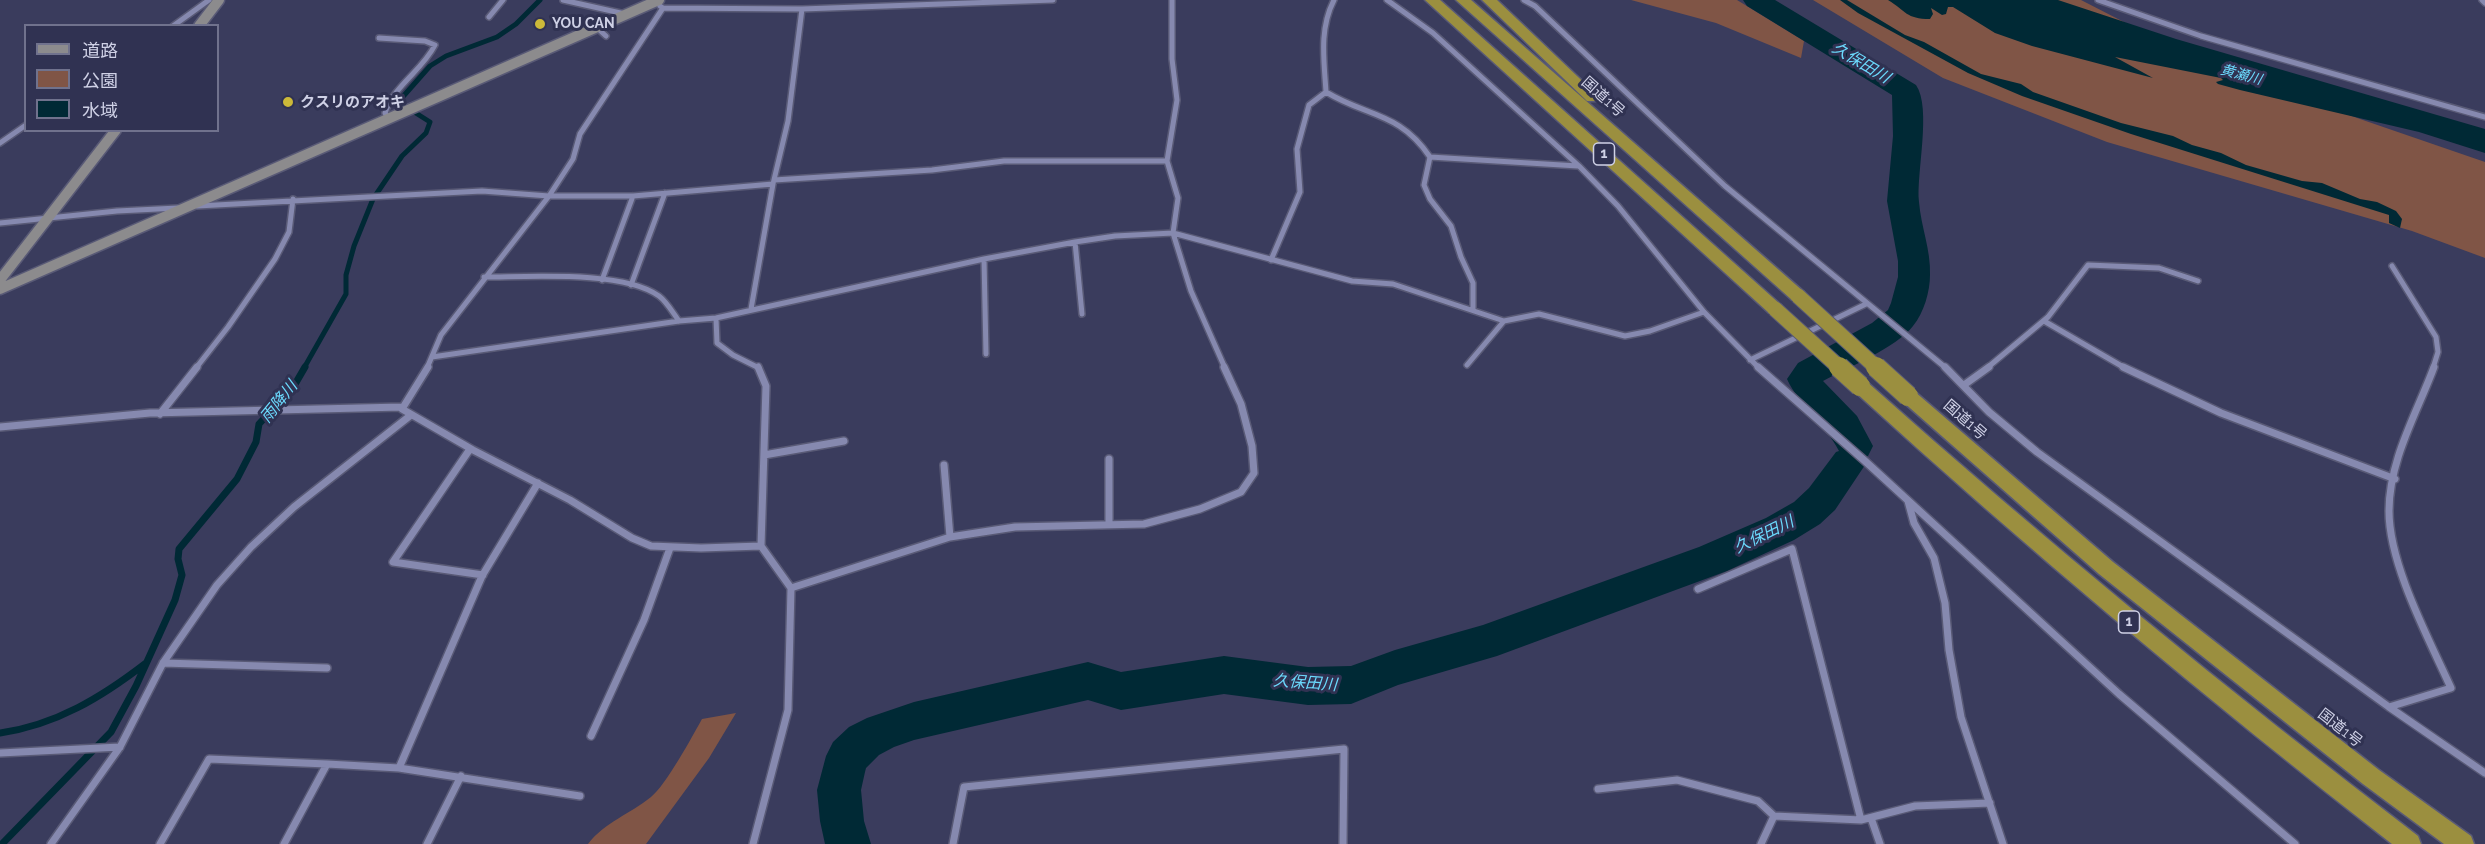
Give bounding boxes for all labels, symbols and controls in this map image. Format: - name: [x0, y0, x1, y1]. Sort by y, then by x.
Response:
- place label: YOU CAN: [552, 16, 615, 32]
- marker: YOU CAN: [533, 17, 547, 31]
- legend: [24, 24, 219, 132]
- water label: 久保田川: [1829, 38, 1893, 88]
- text: 道路: [82, 40, 118, 61]
- water label: 黄瀬川: [2219, 61, 2263, 89]
- text: 公園: [82, 70, 118, 91]
- street label: 国道1号: [1578, 73, 1628, 121]
- place label: クスリのアオキ: [300, 93, 405, 111]
- marker: クスリのアオキ: [281, 95, 295, 109]
- text: 水域: [82, 100, 118, 121]
- road number: 1: [1594, 143, 1614, 165]
- water label: 雨降川: [256, 377, 302, 427]
- street label: 国道1号: [1940, 396, 1990, 444]
- water label: 久保田川: [1731, 512, 1797, 558]
- road number: 1: [2118, 611, 2140, 633]
- water label: 久保田川: [1272, 671, 1338, 695]
- street label: 国道1号: [2314, 705, 2366, 751]

